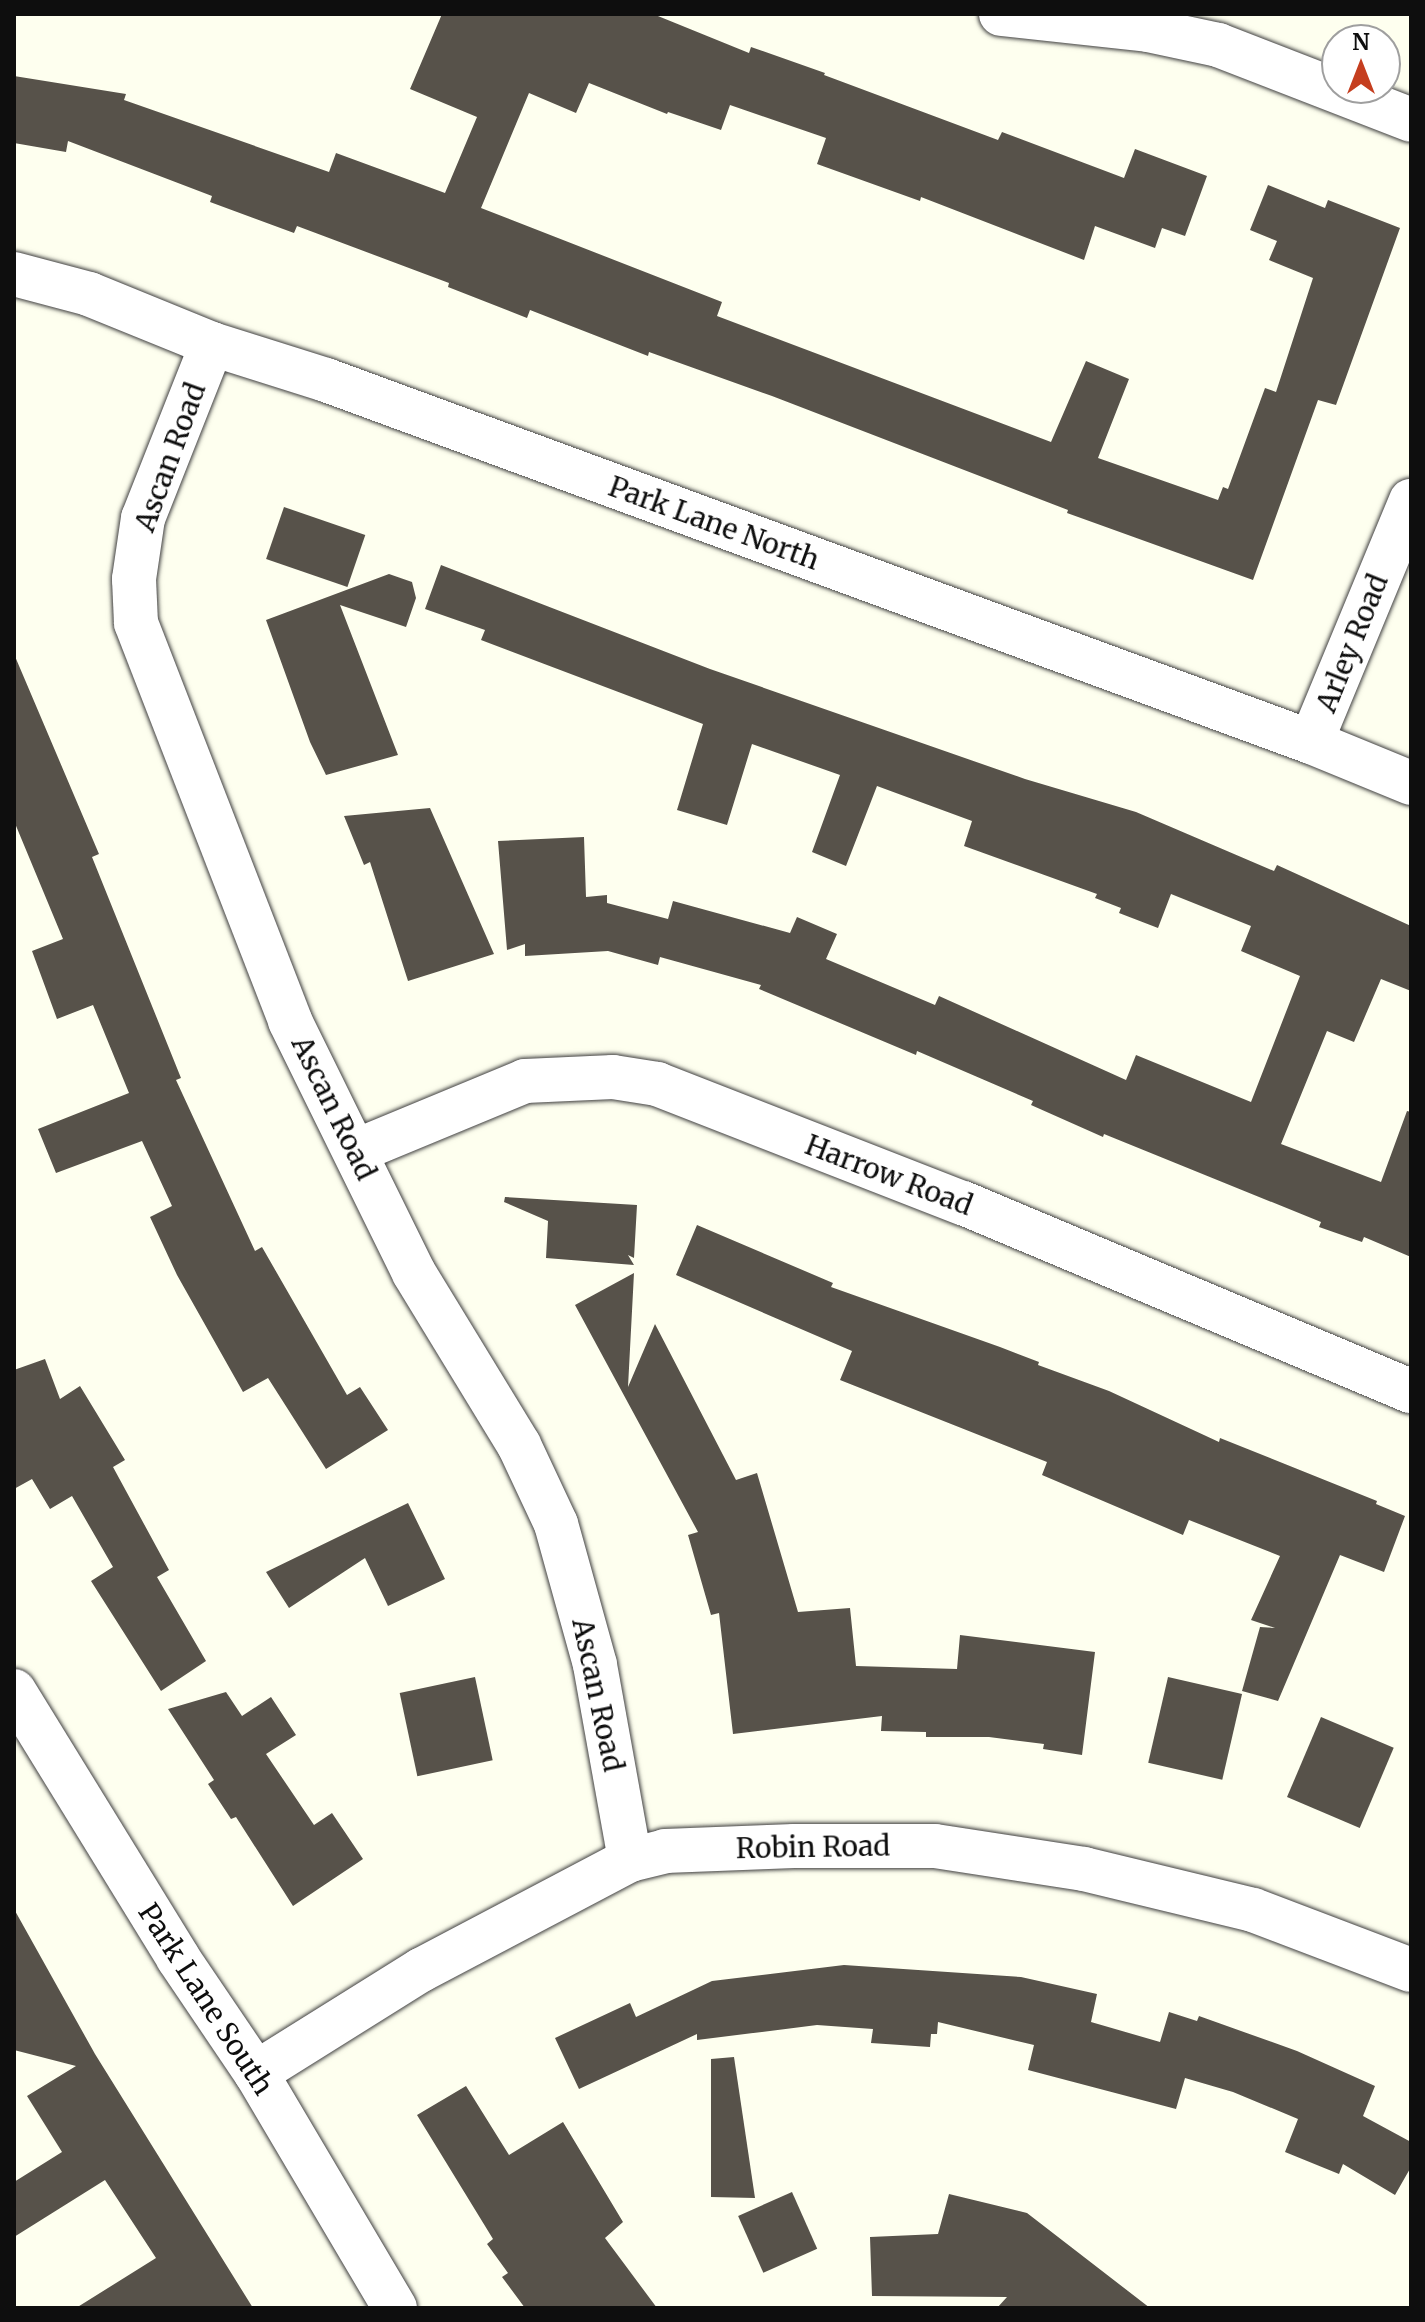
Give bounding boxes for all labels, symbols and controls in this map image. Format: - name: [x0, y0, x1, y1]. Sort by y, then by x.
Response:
- north arrow: [1321, 24, 1401, 104]
- text: N: [1352, 28, 1370, 56]
- street label: Ascan Road: [128, 378, 212, 536]
- street label: Park Lane North: [604, 469, 824, 577]
- street label: Arley Road: [1309, 569, 1395, 717]
- street label: Ascan Road: [285, 1031, 383, 1185]
- street label: Harrow Road: [801, 1128, 977, 1222]
- street label: Ascan Road: [565, 1615, 631, 1775]
- street label: Robin Road: [735, 1829, 891, 1865]
- street label: Park Lane South: [132, 1897, 280, 2101]

